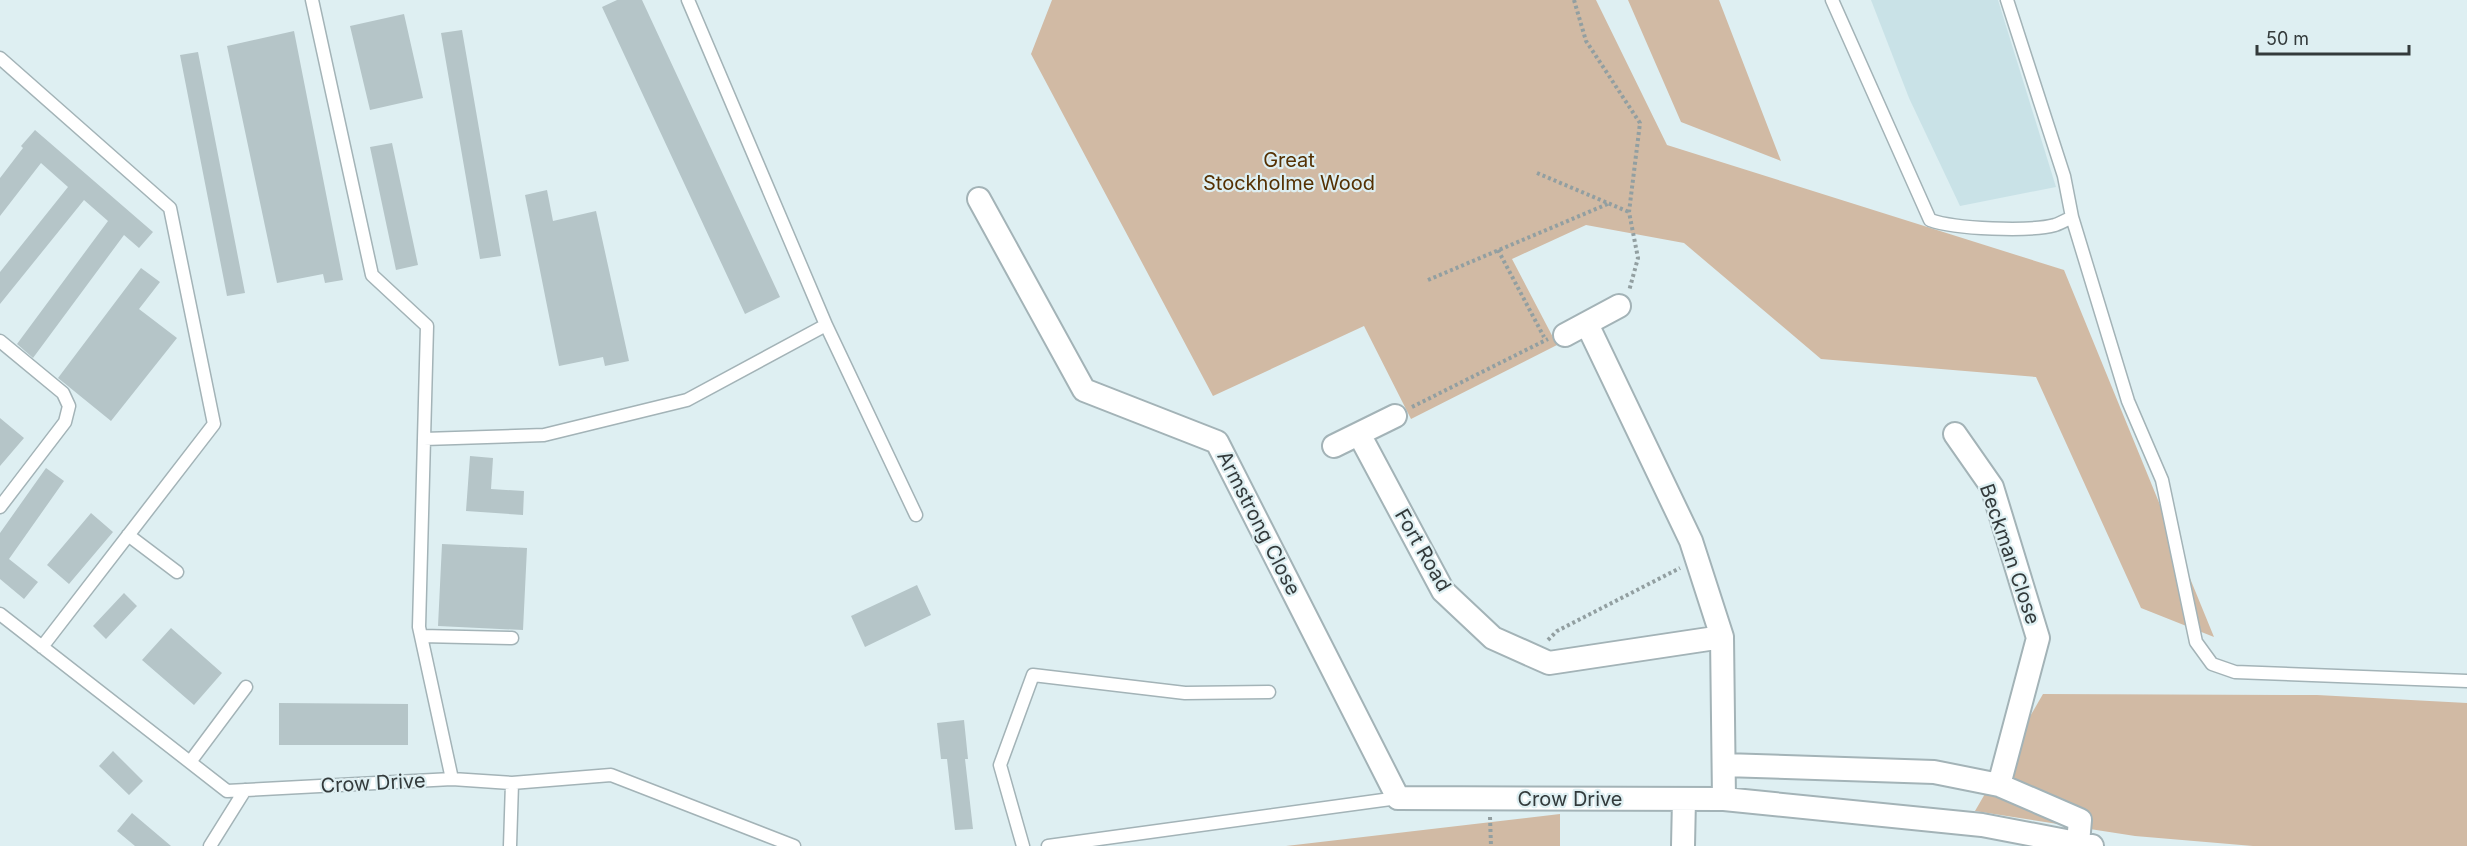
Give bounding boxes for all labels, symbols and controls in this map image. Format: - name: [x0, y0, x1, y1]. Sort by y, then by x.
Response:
- scale bar: [2257, 18, 2408, 56]
- text: 50 m: [2266, 28, 2309, 49]
- park label: Great Stockholme Wood: [1203, 148, 1375, 195]
- street label: Armstrong Close: [1212, 447, 1306, 599]
- street label: Beckman Close: [1975, 481, 2045, 627]
- street label: Fort Road: [1390, 504, 1456, 596]
- street label: Crow Drive: [320, 768, 426, 798]
- street label: Crow Drive: [1517, 787, 1623, 811]

